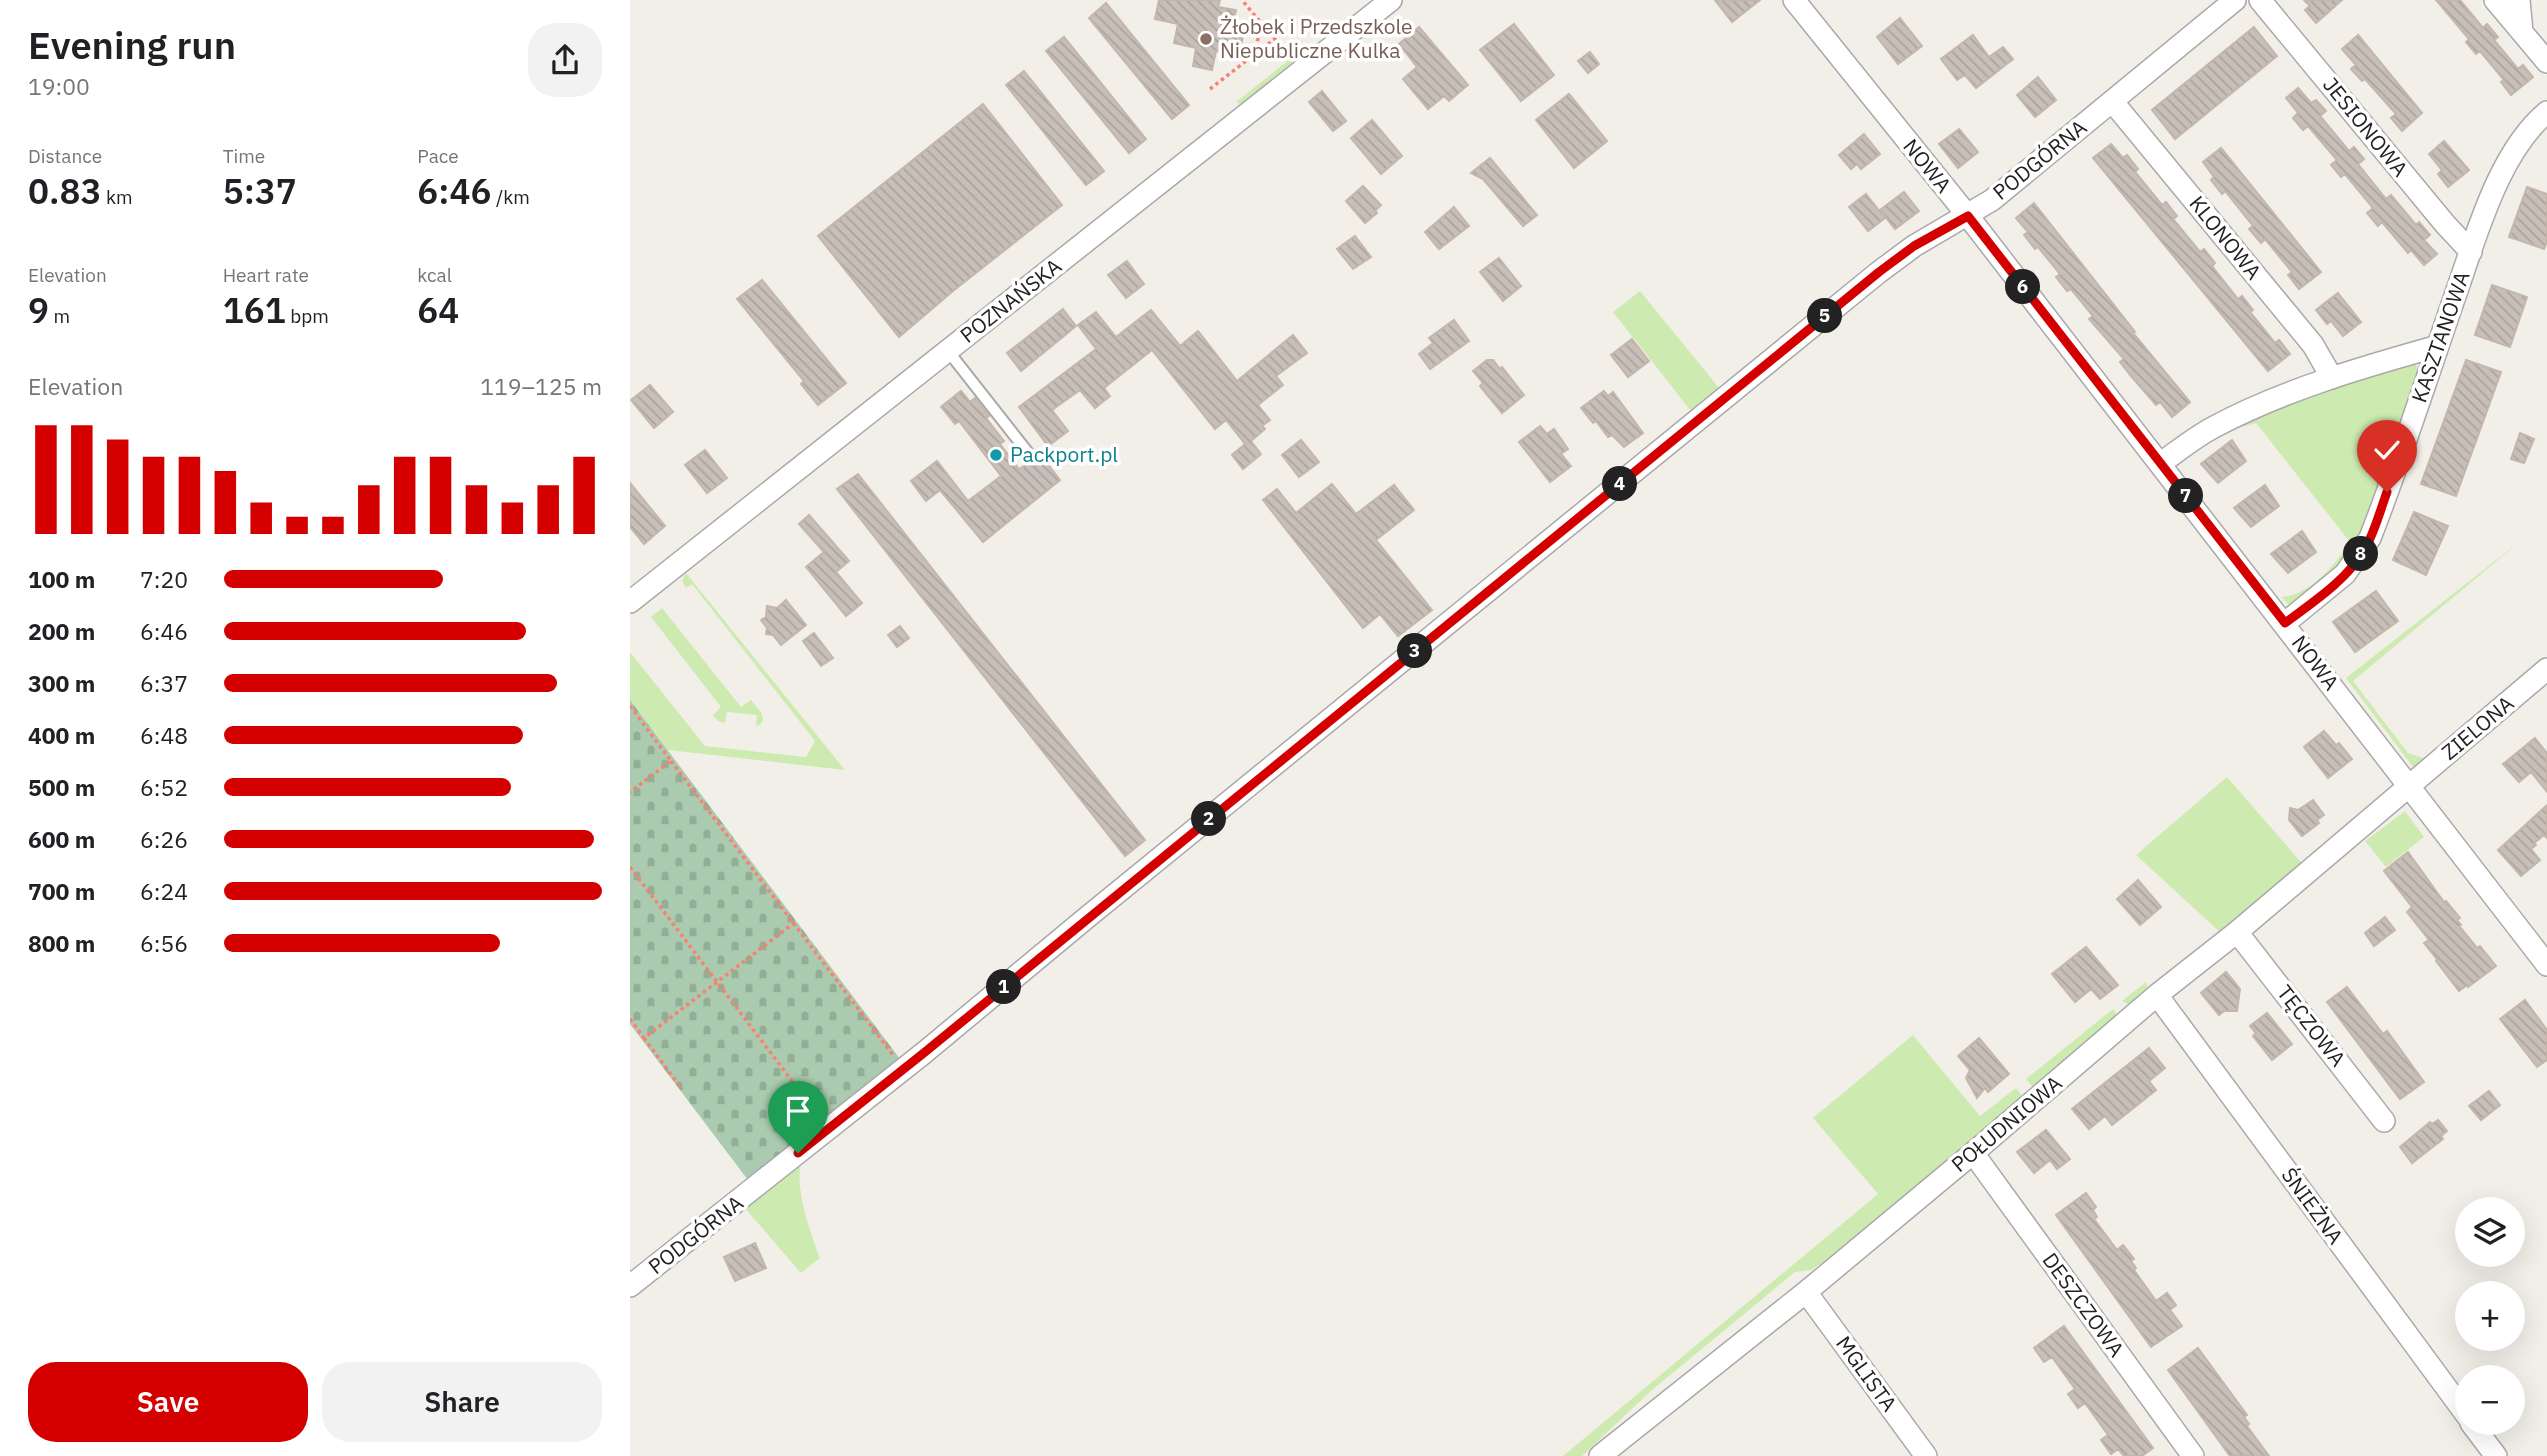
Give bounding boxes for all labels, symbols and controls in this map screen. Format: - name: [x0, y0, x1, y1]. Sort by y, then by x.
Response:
- place label: Żłobek i Przedszkole Niepubliczne Kulka: [1220, 12, 1413, 64]
- text: Evening run: [28, 20, 236, 69]
- button: share: [528, 23, 602, 97]
- marker: Żłobek i Przedszkole Niepubliczne Kulka: [1198, 31, 1214, 47]
- text: 19:00: [28, 71, 90, 101]
- street label: JESIONOWA: [2317, 71, 2414, 182]
- street label: PODGÓRNA: [1987, 113, 2092, 206]
- street label: NOWA: [1897, 133, 1958, 198]
- text: Distance: [28, 144, 102, 168]
- text: Time: [223, 144, 265, 168]
- text: Pace: [417, 144, 459, 168]
- text: 0.83: [28, 168, 101, 214]
- text: 5:37: [223, 168, 297, 214]
- text: 6:46: [417, 168, 492, 214]
- text: km: [101, 185, 133, 209]
- text: /km: [492, 185, 530, 209]
- street label: KLONOWA: [2183, 190, 2268, 285]
- street label: POZNAŃSKA: [954, 252, 1067, 349]
- text: Elevation: [28, 263, 107, 287]
- text: Heart rate: [223, 263, 309, 287]
- text: kcal: [417, 263, 452, 287]
- street label: KASZTANOWA: [2405, 267, 2476, 406]
- pin: 6: [2006, 270, 2040, 304]
- text: 6: [2017, 274, 2028, 298]
- text: 9: [28, 287, 49, 333]
- text: 161: [223, 287, 286, 333]
- text: 64: [417, 287, 459, 333]
- pin: 5: [1808, 298, 1842, 334]
- text: 5: [1819, 303, 1830, 327]
- text: m: [49, 304, 70, 328]
- text: bpm: [286, 304, 329, 328]
- text: Elevation: [28, 371, 123, 401]
- text: 119–125 m: [480, 371, 602, 401]
- pin: [2357, 420, 2417, 492]
- icon: check: [2368, 431, 2406, 469]
- place label: Packport.pl: [1010, 440, 1118, 468]
- marker: Packport.pl: [988, 447, 1004, 463]
- pin: 4: [1602, 466, 1637, 502]
- text: 4: [1614, 471, 1625, 495]
- pin: 7: [2168, 478, 2204, 514]
- text: 7: [2180, 483, 2191, 507]
- pin: 8: [2344, 536, 2378, 572]
- text: 8: [2355, 541, 2366, 565]
- text: 100 m: [28, 564, 95, 594]
- text: 7:20: [140, 564, 188, 594]
- text: 200 m: [28, 616, 95, 646]
- text: 6:46: [140, 616, 188, 646]
- street label: NOWA: [2286, 629, 2346, 696]
- pin: 3: [1398, 634, 1432, 668]
- text: 3: [1409, 638, 1420, 662]
- text: 300 m: [28, 668, 95, 698]
- text: 6:37: [140, 668, 188, 698]
- street label: ZIELONA: [2435, 689, 2519, 766]
- text: 400 m: [28, 720, 95, 750]
- text: 6:48: [140, 720, 188, 750]
- text: 500 m: [28, 772, 95, 802]
- text: 6:52: [140, 772, 188, 802]
- pin: 2: [1192, 802, 1226, 836]
- text: 2: [1203, 806, 1214, 830]
- text: 600 m: [28, 824, 95, 854]
- text: 6:26: [140, 824, 188, 854]
- text: 700 m: [28, 876, 95, 906]
- text: 6:24: [140, 876, 188, 906]
- text: 800 m: [28, 928, 95, 958]
- text: 6:56: [140, 928, 188, 958]
- pin: 1: [986, 970, 1022, 1004]
- text: 1: [998, 974, 1009, 998]
- street label: TĘCZOWA: [2271, 979, 2352, 1072]
- street label: POŁUDNIOWA: [1945, 1069, 2068, 1178]
- pin: [768, 1081, 828, 1153]
- icon: arrive: [779, 1092, 817, 1130]
- street label: ŚNIEŻNA: [2276, 1162, 2350, 1249]
- street label: PODGÓRNA: [642, 1188, 748, 1280]
- map controls: [2455, 1197, 2525, 1435]
- button: layers: [2455, 1197, 2525, 1267]
- street label: DESZCZOWA: [2037, 1247, 2131, 1362]
- button: +: [2455, 1281, 2525, 1351]
- street label: MGLISTA: [1830, 1330, 1904, 1417]
- button: Save: [28, 1362, 308, 1442]
- button: Share: [322, 1362, 602, 1442]
- button: −: [2455, 1365, 2525, 1435]

